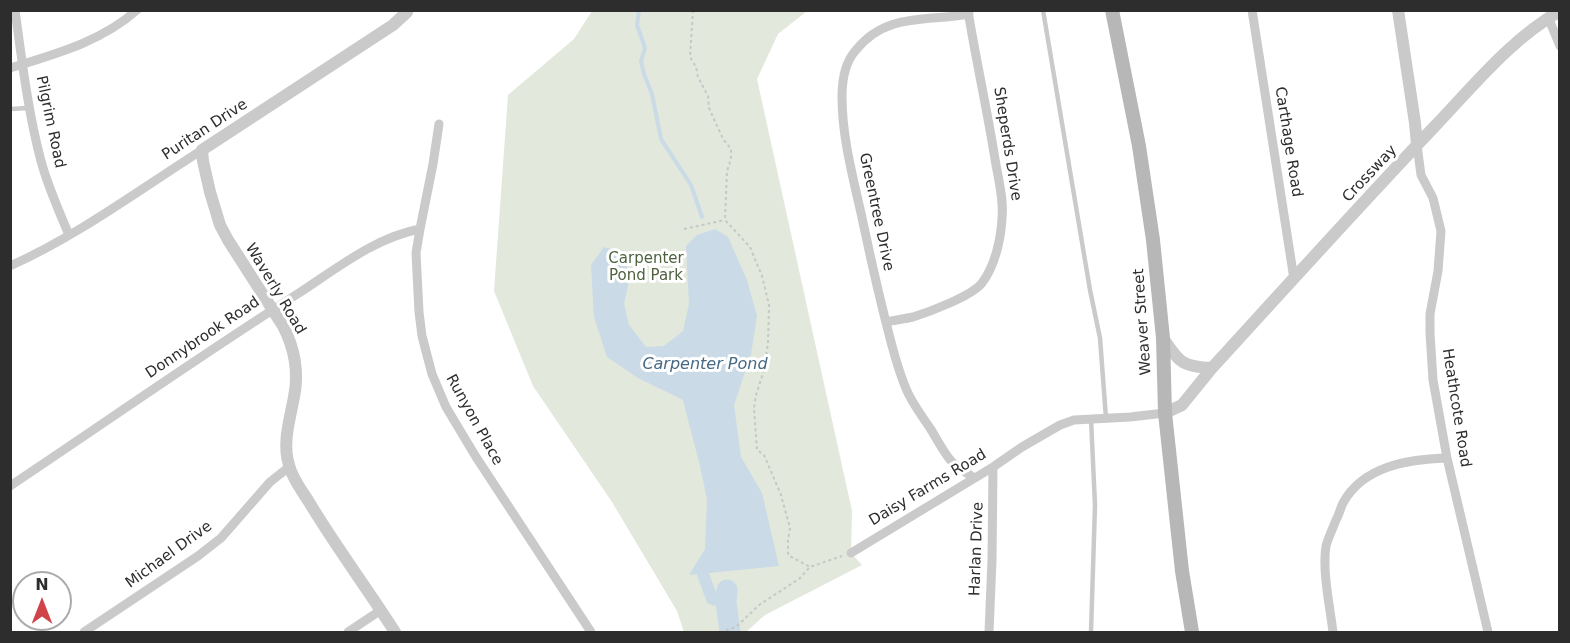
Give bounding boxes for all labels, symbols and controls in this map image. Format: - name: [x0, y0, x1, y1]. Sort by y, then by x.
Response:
- street label: Pilgrim Road: [31, 74, 69, 170]
- street label: Carthage Road: [1270, 85, 1306, 199]
- street label: Sheperds Drive: [989, 86, 1025, 202]
- street label: Puritan Drive: [159, 96, 251, 164]
- street label: Crossway: [1339, 142, 1401, 206]
- street label: Greentree Drive: [855, 151, 897, 273]
- street label: Waverly Road: [241, 240, 309, 338]
- park label: Carpenter Pond Park: [608, 250, 684, 285]
- street label: Weaver Street: [1130, 268, 1156, 376]
- street label: Donnybrook Road: [143, 293, 263, 383]
- street label: Heathcote Road: [1438, 347, 1474, 469]
- water label: Carpenter Pond: [642, 355, 768, 375]
- street label: Runyon Place: [442, 371, 506, 469]
- street label: Daisy Farms Road: [866, 446, 990, 530]
- street label: Harlan Drive: [966, 502, 988, 596]
- street label: Michael Drive: [122, 518, 216, 592]
- north arrow: [12, 571, 72, 631]
- text: N: [35, 575, 49, 594]

